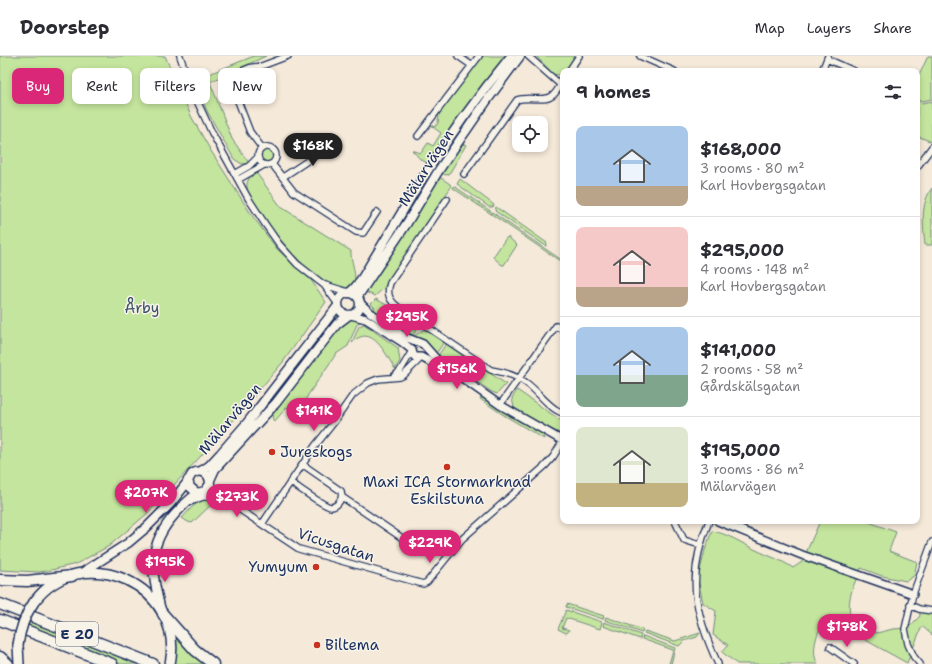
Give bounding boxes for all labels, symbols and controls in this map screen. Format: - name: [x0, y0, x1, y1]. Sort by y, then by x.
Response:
- text: Doorstep: [20, 15, 109, 40]
- text: Map: [755, 19, 785, 37]
- text: Layers: [807, 19, 851, 37]
- text: Share: [873, 19, 912, 37]
- chip: Buy: [12, 68, 64, 104]
- chip: Rent: [72, 68, 132, 104]
- chip: Filters: [140, 68, 210, 104]
- chip: New: [218, 68, 276, 104]
- text: 9 homes: [576, 81, 651, 103]
- icon: filters: [882, 81, 904, 103]
- map controls: [512, 116, 548, 152]
- button: locate: [512, 116, 548, 152]
- street label: Mälarvägen: [394, 126, 458, 210]
- pin: $168K: [285, 133, 341, 167]
- text: $168K: [292, 137, 334, 154]
- text: $168,000: [700, 138, 781, 160]
- icon: home: [608, 142, 656, 190]
- text: 3 rooms · 80 m²: [700, 160, 804, 177]
- text: Karl Hovbergsgatan: [700, 177, 826, 194]
- text: $295,000: [700, 239, 784, 261]
- icon: home: [608, 243, 656, 291]
- text: 4 rooms · 148 m²: [700, 261, 809, 278]
- text: Karl Hovbergsgatan: [700, 278, 826, 295]
- park label: Årby: [125, 296, 159, 318]
- pin: $295K: [379, 304, 435, 338]
- text: $295K: [385, 308, 429, 325]
- text: $141,000: [700, 339, 776, 361]
- icon: home: [608, 343, 656, 391]
- pin: $156K: [429, 356, 485, 390]
- text: $156K: [437, 360, 477, 377]
- text: 2 rooms · 58 m²: [700, 361, 803, 378]
- text: Gårdskälsgatan: [700, 378, 800, 395]
- street label: Mälarvägen: [194, 379, 266, 459]
- pin: $141K: [286, 398, 342, 432]
- text: $141K: [295, 402, 333, 419]
- text: $195,000: [700, 439, 780, 461]
- place label: Jureskogs: [280, 442, 353, 462]
- icon: home: [608, 443, 656, 491]
- marker: Jureskogs: [267, 447, 277, 457]
- text: 3 rooms · 86 m²: [700, 461, 804, 478]
- marker: Maxi ICA Stormarknad Eskilstuna: [442, 462, 452, 472]
- place label: Maxi ICA Stormarknad Eskilstuna: [363, 472, 532, 509]
- text: Mälarvägen: [700, 478, 776, 495]
- pin: $207K: [118, 480, 174, 514]
- text: $207K: [124, 484, 168, 501]
- pin: $273K: [209, 484, 265, 518]
- text: $273K: [215, 488, 259, 505]
- street label: Vicusgatan: [295, 523, 377, 567]
- pin: $229K: [402, 530, 458, 564]
- text: $229K: [408, 534, 452, 551]
- pin: $195K: [137, 549, 193, 583]
- text: $195K: [145, 553, 185, 570]
- place label: Yumyum: [249, 557, 308, 577]
- marker: Yumyum: [311, 562, 321, 572]
- pin: $178K: [819, 614, 875, 648]
- text: $178K: [826, 618, 868, 635]
- road number: E 20: [56, 622, 98, 646]
- place label: Biltema: [325, 635, 380, 655]
- marker: Biltema: [312, 640, 322, 650]

